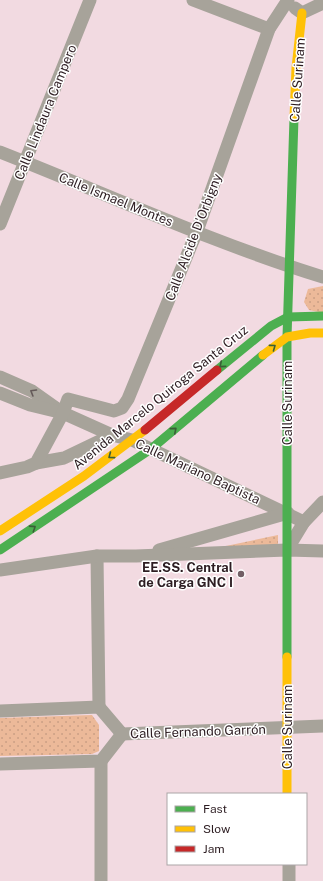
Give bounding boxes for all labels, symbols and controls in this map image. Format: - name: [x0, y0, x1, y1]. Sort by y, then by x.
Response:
- street label: Calle Surinam: [287, 37, 308, 123]
- street label: Calle Lindaura Campero: [11, 42, 80, 182]
- street label: Calle Ismael Montes: [57, 170, 175, 229]
- street label: Calle Alcide D'Orbigny: [162, 171, 225, 303]
- street label: Avenida Marcelo Quiroga Santa Cruz: [70, 322, 251, 473]
- one-way arrow: [269, 345, 276, 352]
- one-way arrow: [220, 360, 227, 367]
- street label: Calle Surinam: [280, 361, 295, 445]
- one-way arrow: [30, 390, 37, 397]
- one-way arrow: [169, 428, 176, 435]
- street label: Calle Mariano Baptista: [133, 436, 263, 507]
- one-way arrow: [108, 451, 115, 459]
- one-way arrow: [29, 526, 36, 533]
- place label: EE.SS. Central de Carga GNC I: [138, 560, 233, 590]
- marker: EE.SS. Central de Carga GNC I: [236, 569, 246, 579]
- street label: Calle Surinam: [280, 685, 295, 769]
- street label: Calle Fernando Garrón: [130, 722, 266, 741]
- legend: [167, 793, 307, 865]
- text: Fast: [203, 802, 228, 816]
- text: Slow: [203, 822, 231, 836]
- text: Jam: [203, 842, 225, 856]

